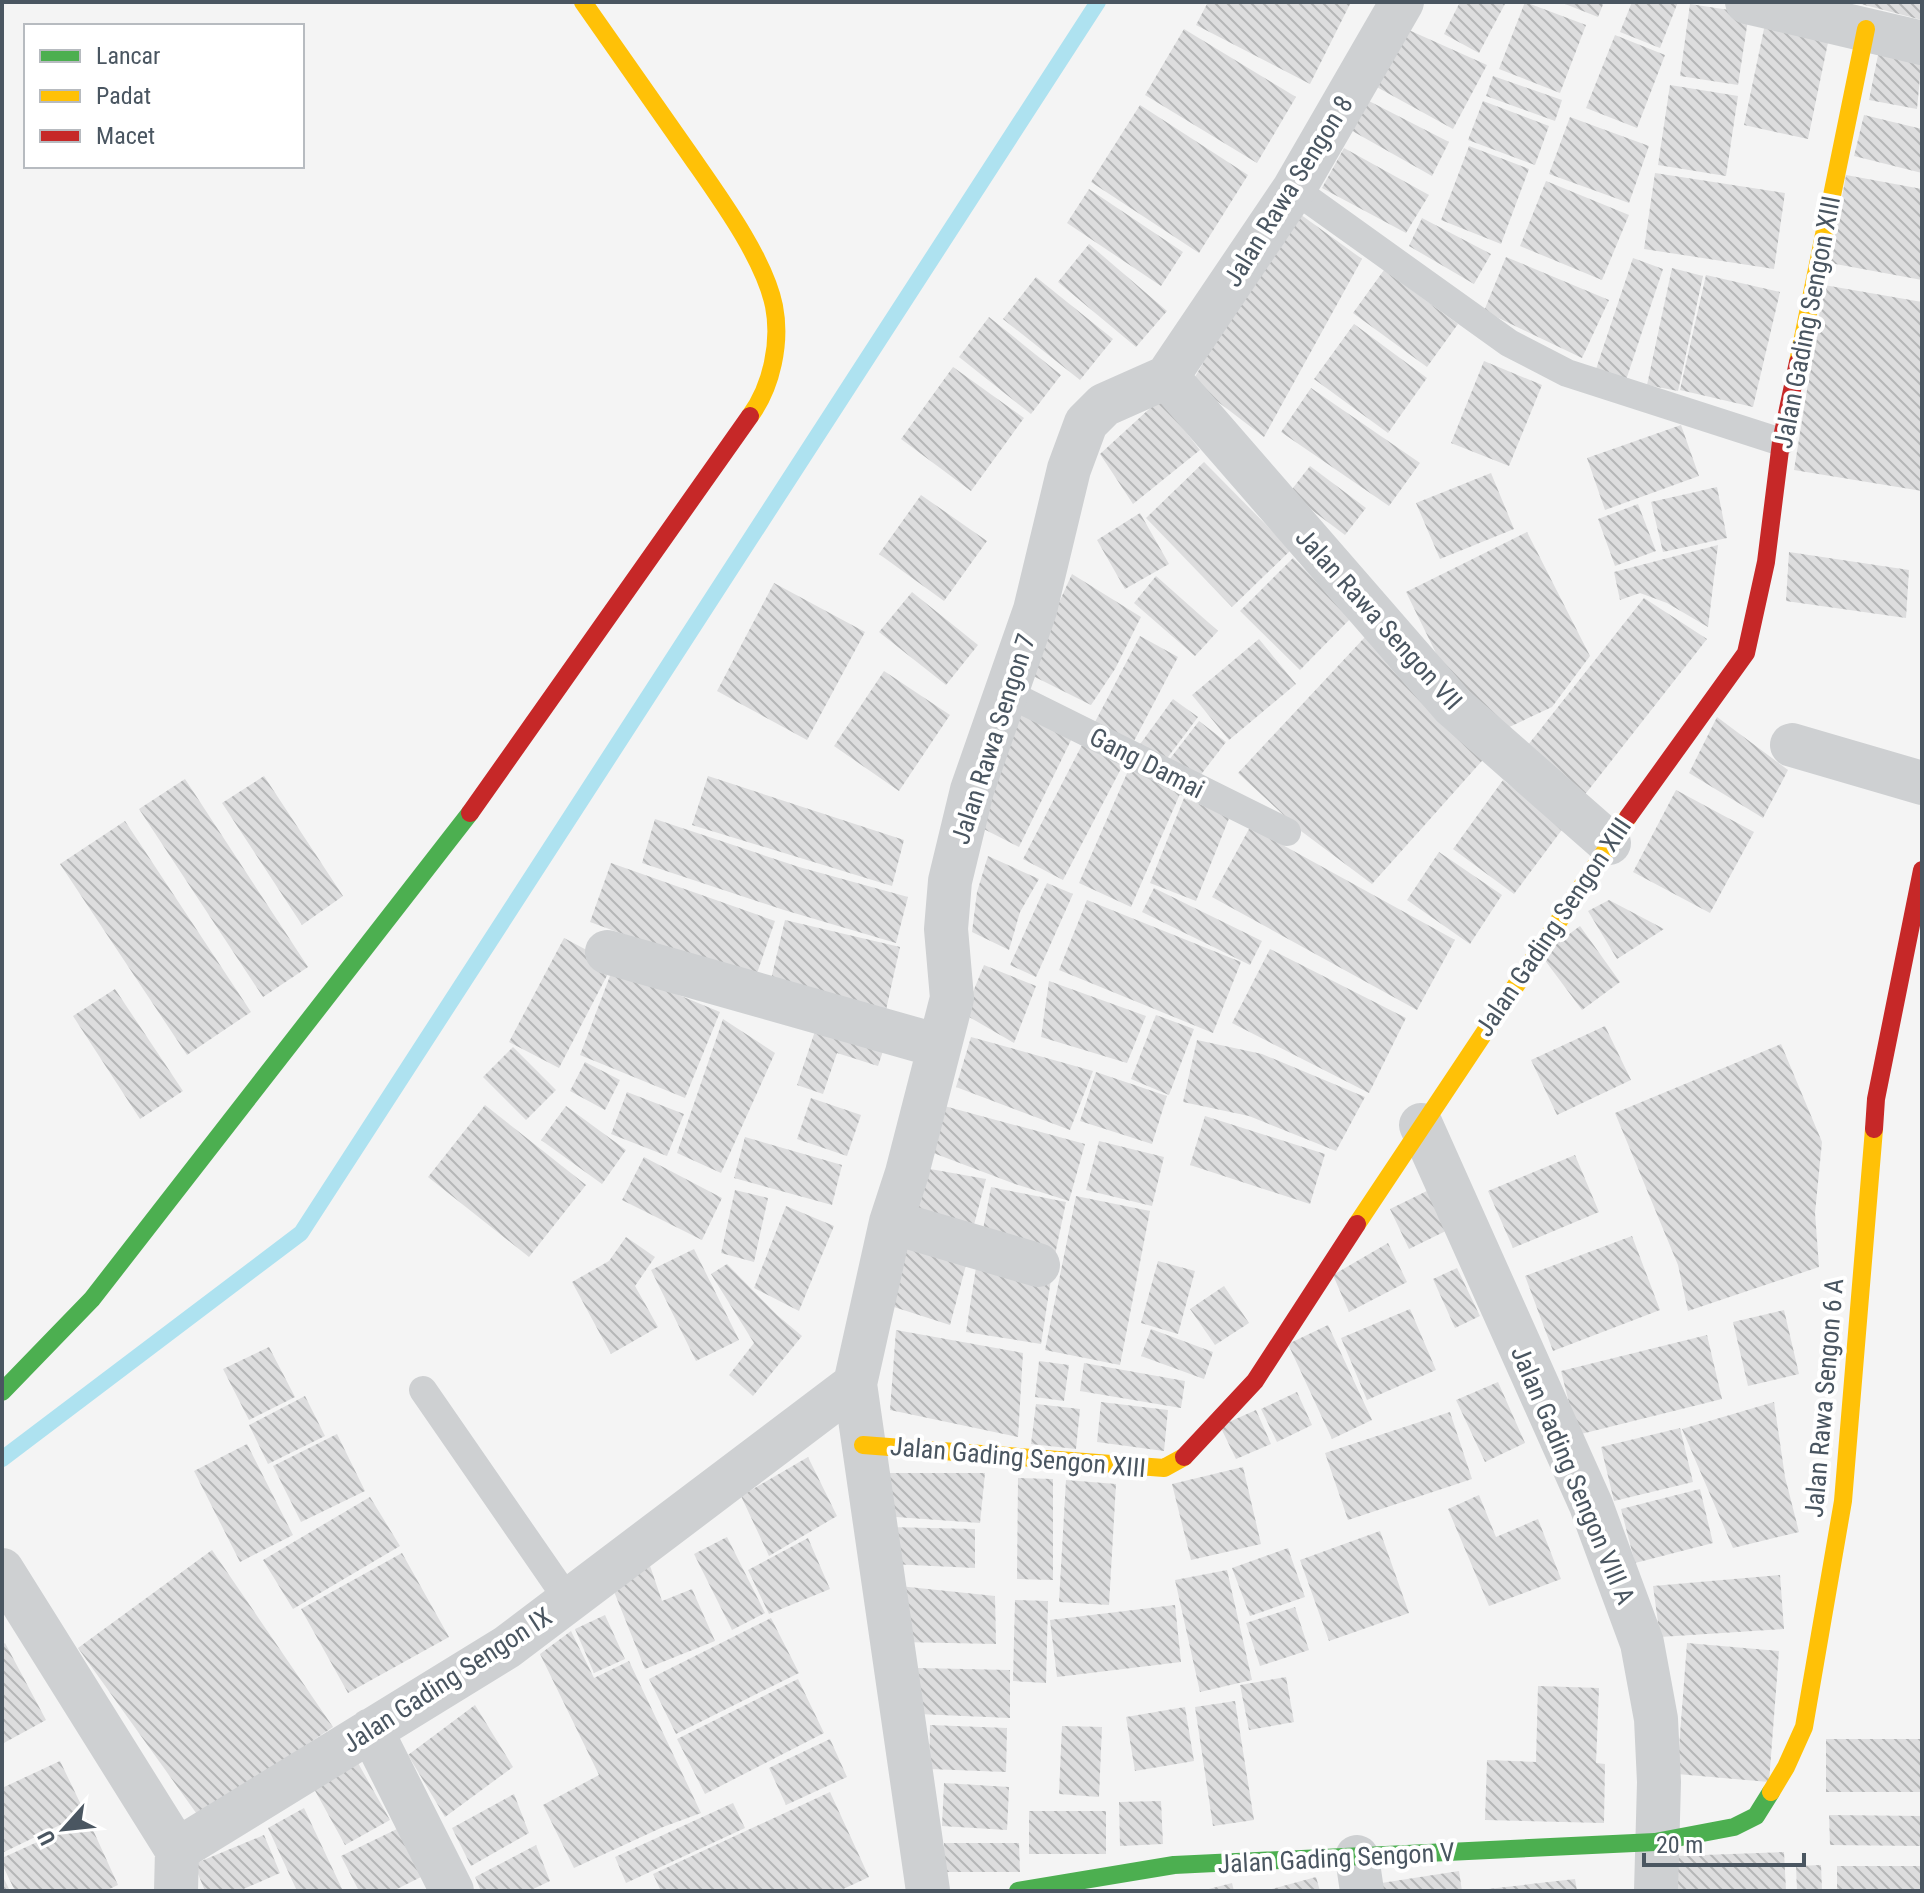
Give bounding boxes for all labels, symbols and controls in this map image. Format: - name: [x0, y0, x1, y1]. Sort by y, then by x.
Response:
- legend: [24, 24, 304, 168]
- text: Lancar: [96, 42, 160, 70]
- text: Padat: [96, 82, 151, 110]
- street label: Jalan Rawa Sengon 8: [1217, 90, 1359, 292]
- text: Macet: [96, 122, 155, 150]
- street label: Jalan Gading Sengon XIII: [1768, 193, 1846, 451]
- street label: Jalan Rawa Sengon VII: [1290, 522, 1468, 716]
- street label: Jalan Rawa Sengon 7: [945, 630, 1041, 848]
- street label: Gang Damai: [1085, 721, 1209, 805]
- street label: Jalan Gading Sengon XIII: [1469, 812, 1637, 1042]
- street label: Jalan Rawa Sengon 6 A: [1799, 1277, 1849, 1519]
- street label: Jalan Gading Sengon VIII A: [1505, 1341, 1641, 1609]
- street label: Jalan Gading Sengon XIII: [889, 1431, 1147, 1483]
- street label: Jalan Gading Sengon IX: [337, 1601, 557, 1759]
- north arrow: [24, 1789, 104, 1869]
- scale bar: [1644, 1817, 1804, 1867]
- text: U: [33, 1827, 61, 1849]
- text: 20 m: [1656, 1831, 1703, 1859]
- street label: Jalan Gading Sengon V: [1217, 1837, 1456, 1879]

